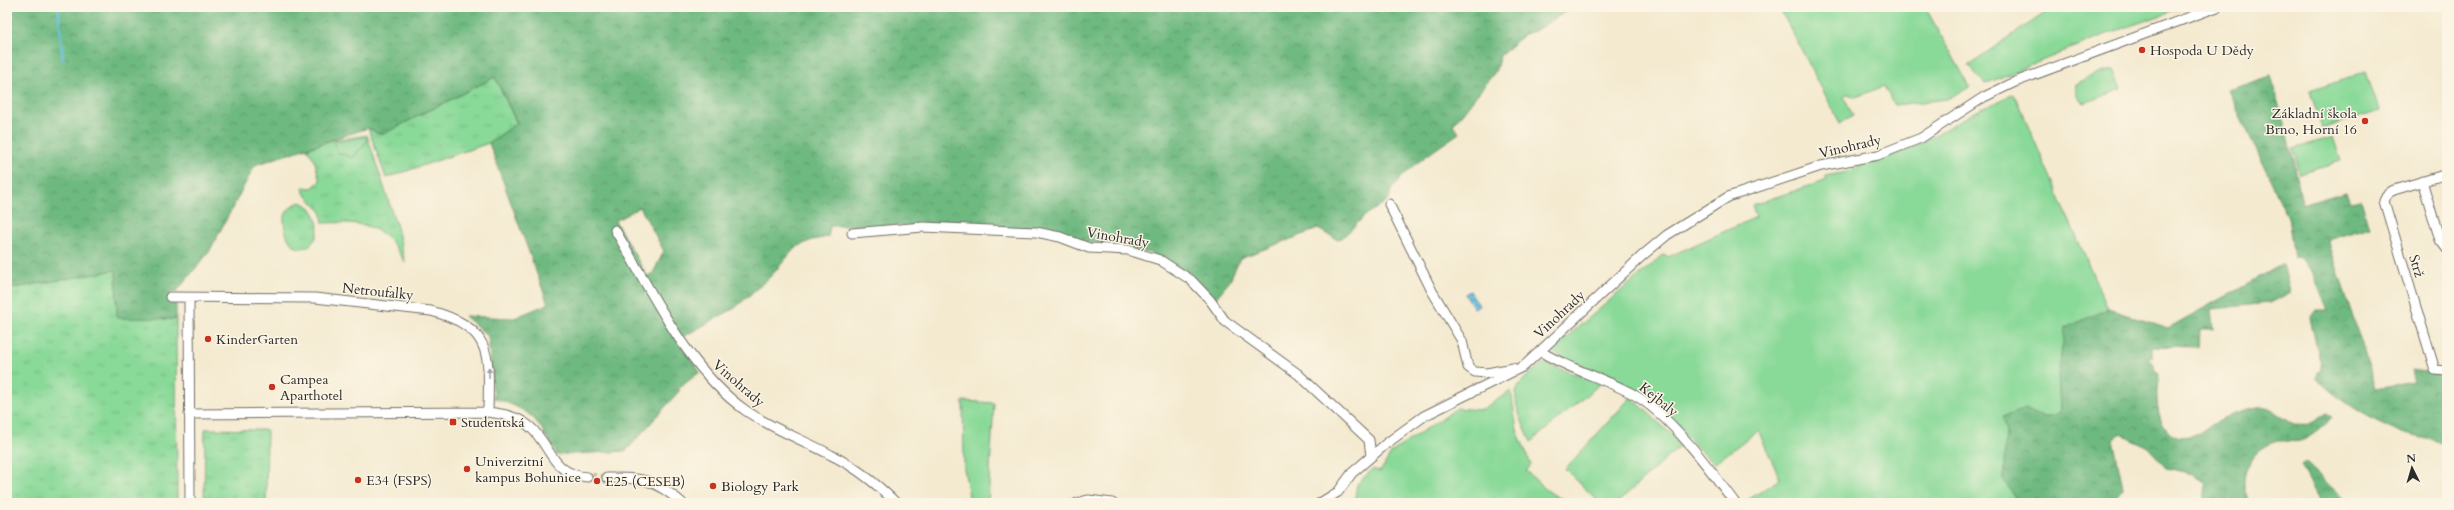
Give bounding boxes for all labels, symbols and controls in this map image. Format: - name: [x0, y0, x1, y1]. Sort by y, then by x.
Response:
- place label: Hospoda U Dědy: [2150, 41, 2255, 60]
- marker: Hospoda U Dědy: [2137, 45, 2147, 55]
- place label: Základní škola Brno, Horní 16: [2265, 104, 2357, 139]
- marker: Základní škola Brno, Horní 16: [2360, 116, 2370, 126]
- street label: Vinohrady: [1817, 130, 1884, 163]
- street label: Vinohrady: [1085, 223, 1151, 252]
- street label: Strž: [2404, 252, 2429, 281]
- street label: Netroufalky: [341, 278, 415, 305]
- street label: Vinohrady: [1530, 285, 1589, 343]
- place label: KinderGarten: [216, 330, 298, 349]
- marker: KinderGarten: [203, 334, 213, 344]
- street label: Vinohrady: [709, 355, 769, 412]
- one-way arrow: [485, 367, 492, 379]
- place label: Campea Aparthotel: [280, 370, 343, 405]
- street label: Kejbaly: [1635, 378, 1683, 421]
- marker: Campea Aparthotel: [267, 382, 277, 392]
- place label: Studentská: [461, 413, 525, 432]
- marker: Studentská: [448, 417, 458, 427]
- north arrow: [2392, 448, 2432, 488]
- text: N: [2406, 451, 2417, 466]
- place label: Univerzitní kampus Bohunice: [475, 452, 581, 487]
- marker: Univerzitní kampus Bohunice: [462, 464, 472, 474]
- place label: E34 (FSPS): [366, 471, 432, 490]
- place label: E25 (CESEB): [605, 472, 685, 491]
- marker: E34 (FSPS): [353, 475, 363, 485]
- marker: E25 (CESEB): [592, 476, 602, 486]
- place label: Biology Park: [721, 477, 800, 496]
- marker: Biology Park: [708, 481, 718, 491]

